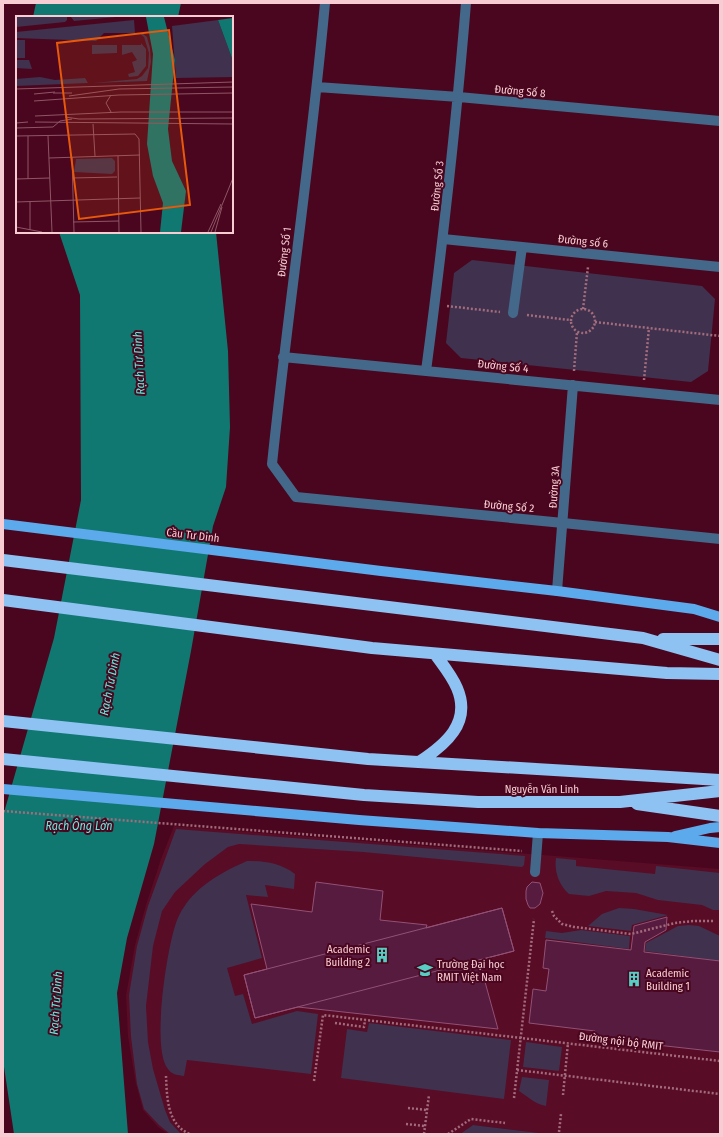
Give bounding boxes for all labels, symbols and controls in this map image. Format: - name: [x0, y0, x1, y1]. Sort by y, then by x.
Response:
- inset map: [16, 16, 233, 233]
- street label: Đường Số 8: [494, 83, 547, 100]
- street label: Đường Số 3: [428, 160, 447, 212]
- street label: Đường Số 1: [275, 226, 294, 278]
- street label: Đường số 6: [557, 232, 609, 251]
- water label: Rạch Tư Dinh: [130, 331, 148, 395]
- street label: Đường Số 4: [477, 357, 530, 376]
- street label: Đường 3A: [547, 465, 562, 509]
- street label: Đường Số 2: [483, 498, 535, 515]
- street label: Cầu Tư Dinh: [166, 526, 220, 545]
- water label: Rạch Tư Dinh: [97, 651, 123, 717]
- street label: Nguyễn Văn Linh: [505, 783, 579, 796]
- water label: Rạch Ông Lớn: [45, 818, 113, 833]
- place label: Academic Building 2: [326, 943, 370, 969]
- building icon: Academic Building 2: [373, 946, 391, 964]
- place label: Trường Đại học RMIT Việt Nam: [437, 958, 505, 984]
- school or university icon: Trường Đại học RMIT Việt Nam: [416, 961, 434, 979]
- place label: Academic Building 1: [646, 967, 690, 993]
- building icon: Academic Building 1: [625, 970, 643, 988]
- water label: Rạch Tư Dinh: [47, 971, 65, 1035]
- street label: Đường nội bộ RMIT: [578, 1030, 665, 1053]

